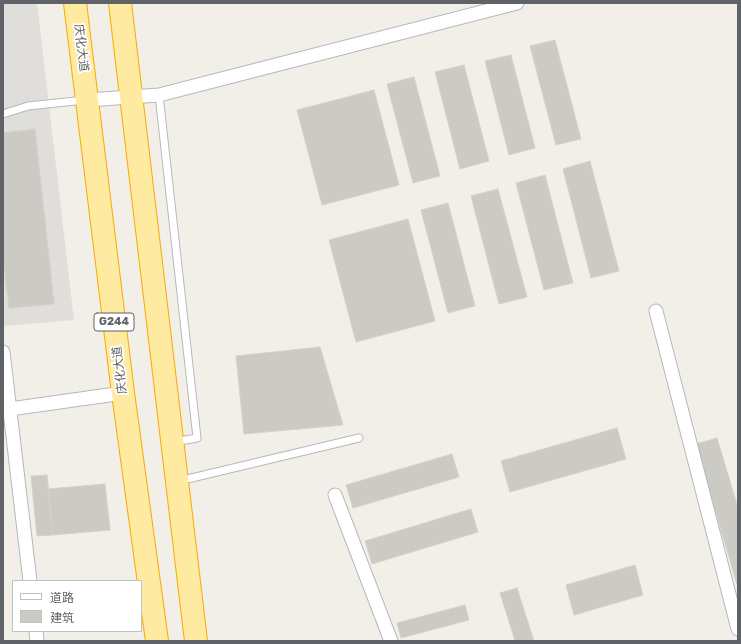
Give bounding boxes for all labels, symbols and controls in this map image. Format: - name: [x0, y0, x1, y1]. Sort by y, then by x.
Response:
- street label: 庆化大道: [71, 23, 91, 73]
- road number: G244: [94, 313, 134, 331]
- street label: 庆化大道: [110, 345, 130, 395]
- legend: [12, 580, 142, 632]
- text: 道路: [50, 591, 74, 605]
- text: 建筑: [50, 611, 74, 625]

